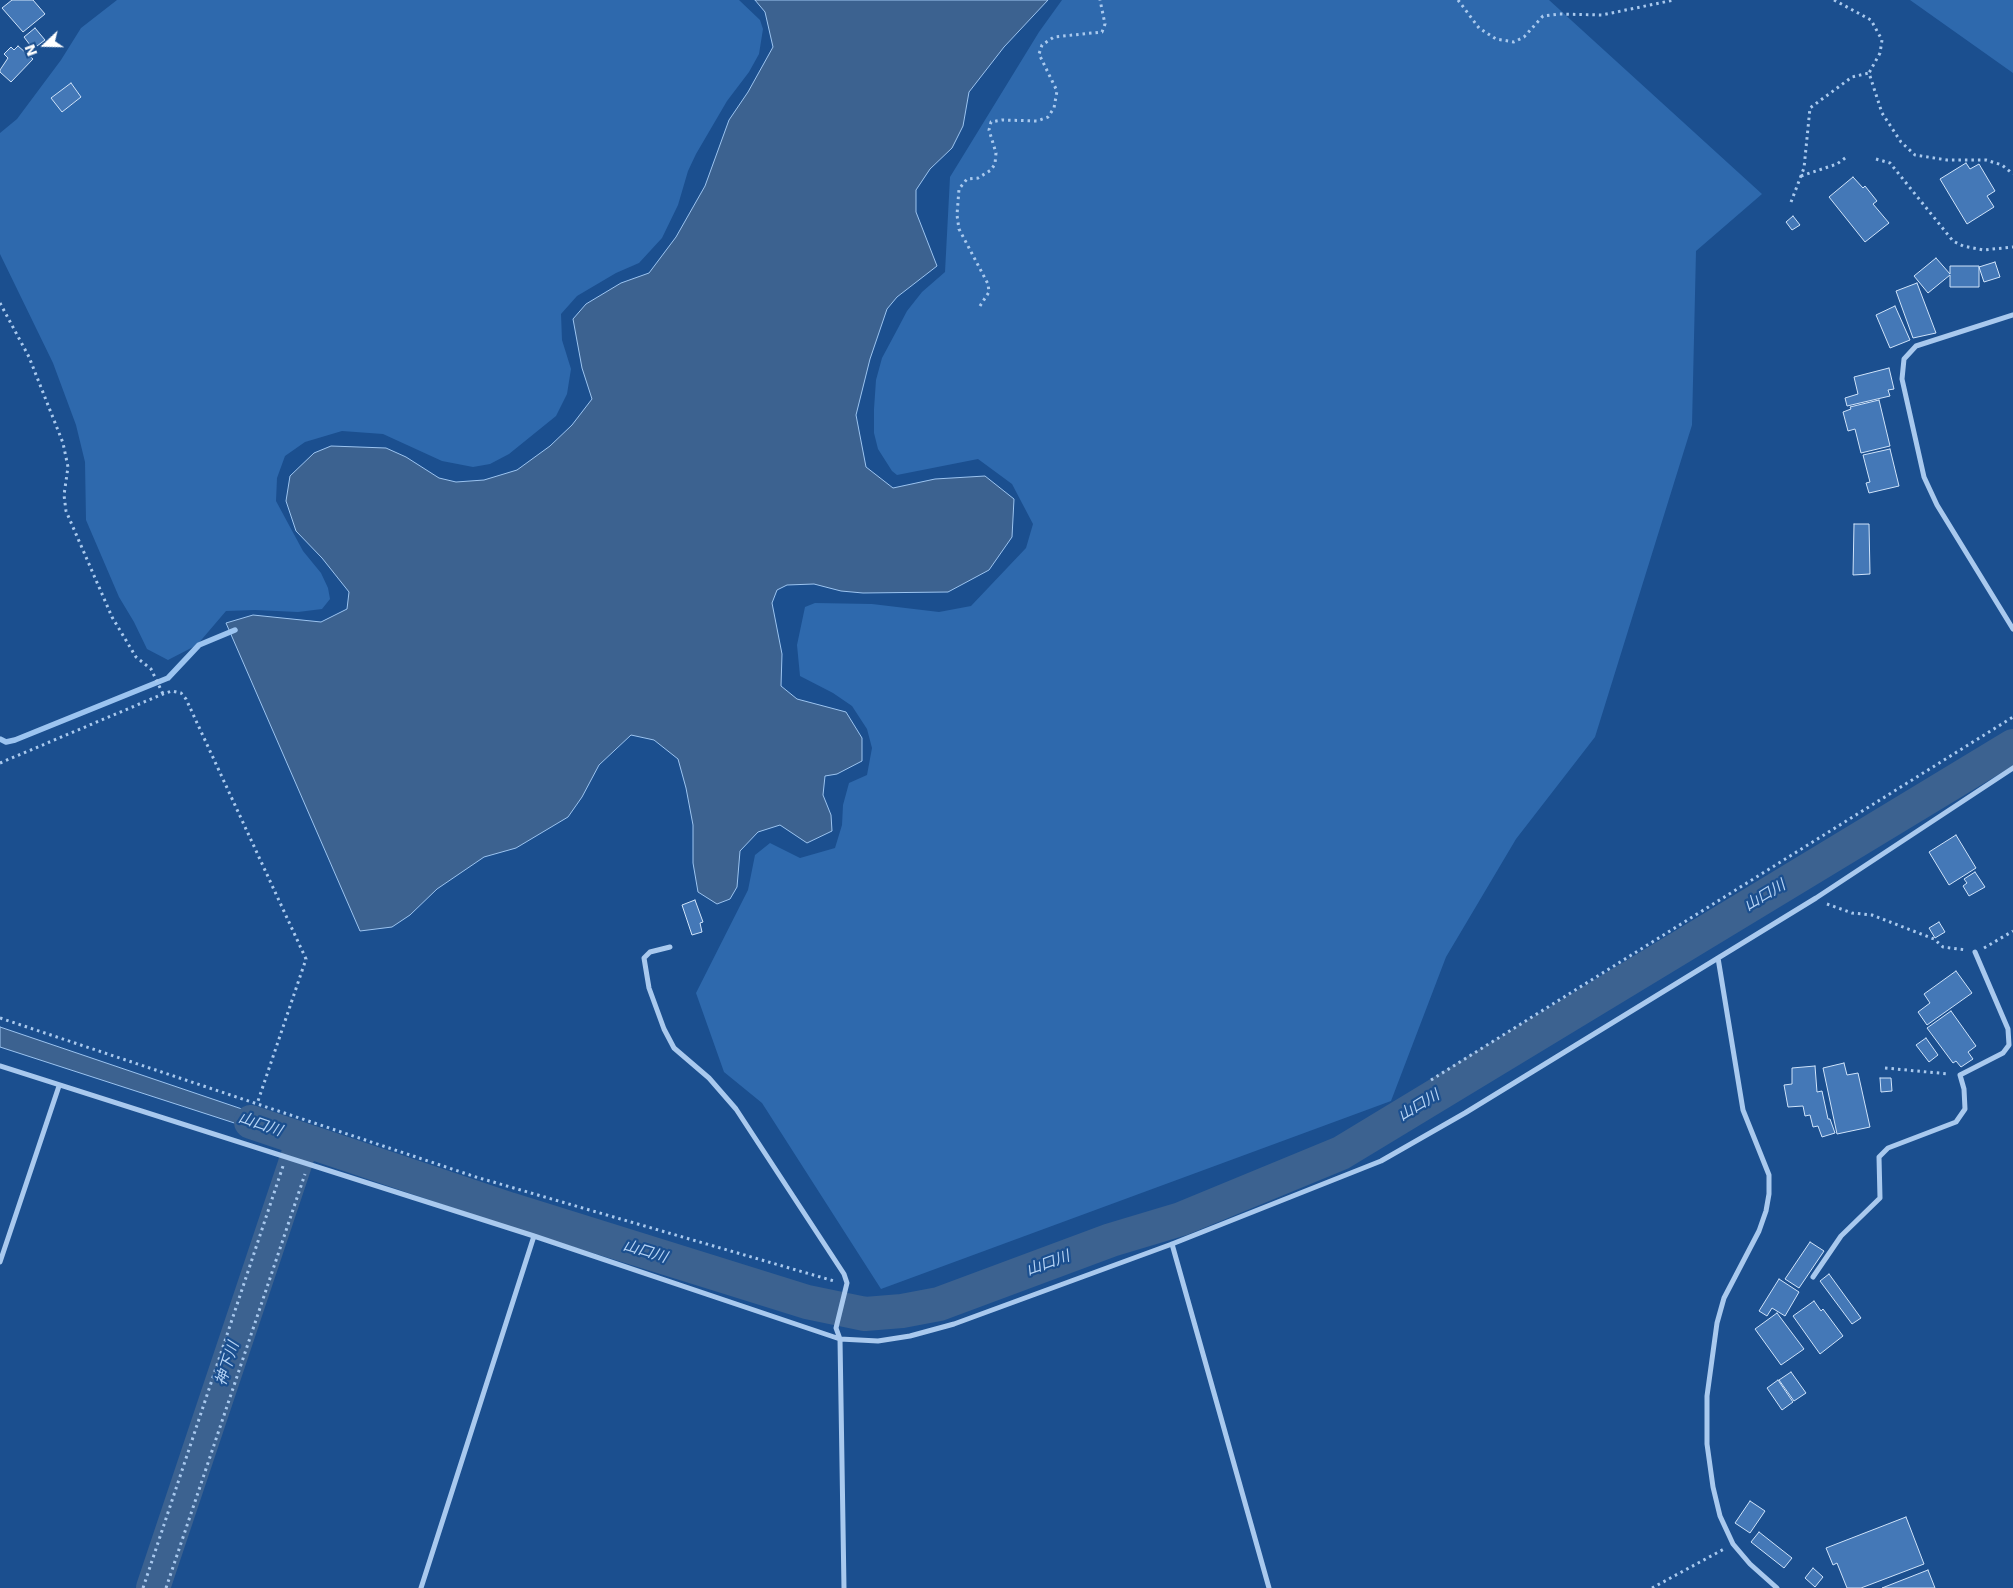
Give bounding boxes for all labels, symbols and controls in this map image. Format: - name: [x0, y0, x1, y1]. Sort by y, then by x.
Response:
- north arrow: [20, 20, 70, 70]
- text: N: [21, 42, 41, 59]
- water label: 山口川: [1741, 877, 1789, 915]
- water label: 山口川: [1395, 1087, 1443, 1125]
- water label: 山口川: [236, 1109, 284, 1141]
- water label: 山口川: [621, 1237, 669, 1267]
- water label: 山口川: [1024, 1248, 1072, 1280]
- water label: 神下川: [212, 1340, 244, 1388]

